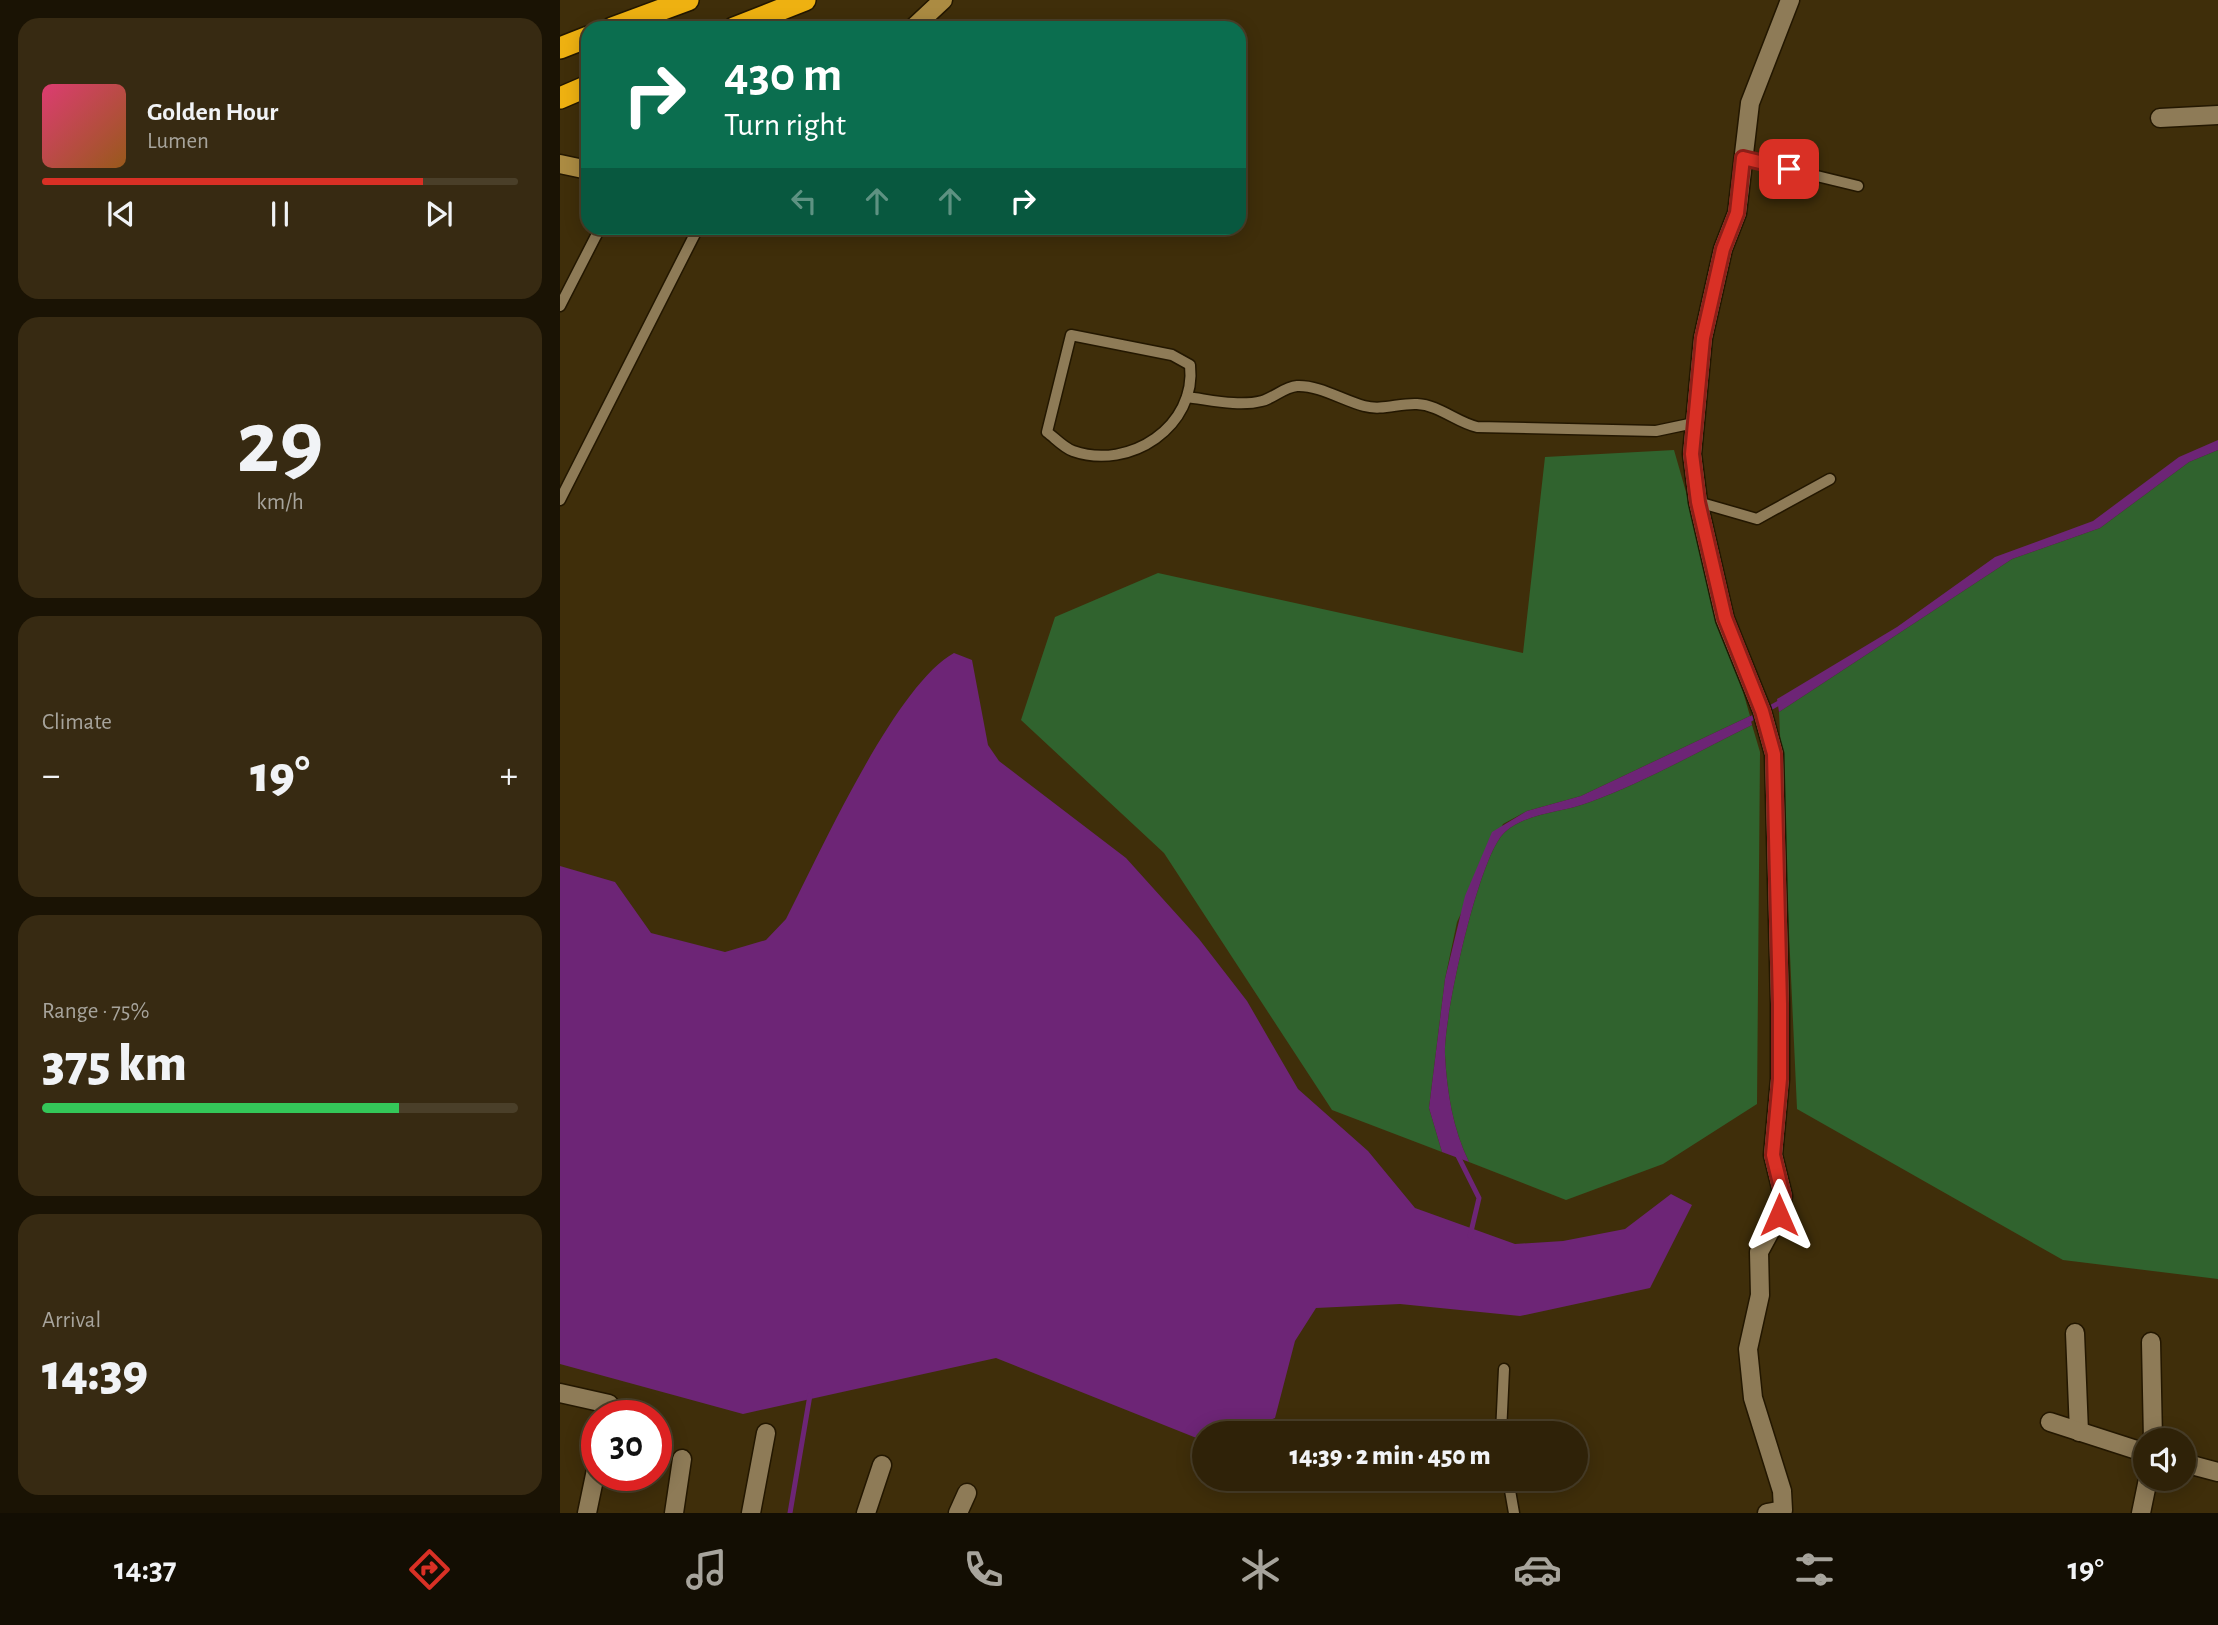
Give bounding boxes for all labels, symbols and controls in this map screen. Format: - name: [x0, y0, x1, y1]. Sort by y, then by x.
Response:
- icon: right: [609, 49, 700, 140]
- text: 430 m: [724, 51, 842, 100]
- text: Golden Hour: [147, 99, 278, 125]
- text: Turn right: [724, 109, 846, 141]
- text: Lumen: [147, 130, 209, 153]
- pin: [1759, 139, 1819, 199]
- icon: arrive: [1770, 150, 1808, 188]
- icon: left: [785, 182, 823, 220]
- icon: ahead: [858, 182, 896, 220]
- icon: ahead: [931, 182, 969, 220]
- icon: right: [1004, 182, 1042, 220]
- icon: previous: [102, 195, 140, 233]
- icon: pause: [261, 195, 299, 233]
- icon: next: [420, 195, 458, 233]
- text: 29: [237, 398, 323, 489]
- text: km/h: [256, 491, 304, 514]
- text: Climate: [42, 711, 112, 734]
- text: 19°: [250, 749, 310, 801]
- text: −: [42, 757, 60, 795]
- text: +: [500, 757, 518, 795]
- text: Range · 75%: [42, 1000, 149, 1023]
- text: 375 km: [42, 1038, 187, 1090]
- position arrow: [1742, 1178, 1816, 1252]
- text: Arrival: [42, 1309, 101, 1332]
- text: 14:39: [42, 1347, 148, 1399]
- speed limit sign: 30: [581, 1400, 672, 1491]
- map controls: [2133, 1428, 2196, 1491]
- button: sound: [2133, 1428, 2196, 1491]
- text: 14:39 · 2 min · 450 m: [1289, 1443, 1491, 1469]
- icon: directions: [405, 1545, 454, 1594]
- icon: music: [682, 1545, 731, 1594]
- icon: phone: [959, 1545, 1008, 1594]
- icon: climate: [1236, 1545, 1285, 1594]
- icon: car: [1513, 1545, 1562, 1594]
- icon: filters: [1790, 1545, 1839, 1594]
- text: 14:37: [114, 1553, 177, 1585]
- text: 19°: [2068, 1553, 2104, 1585]

